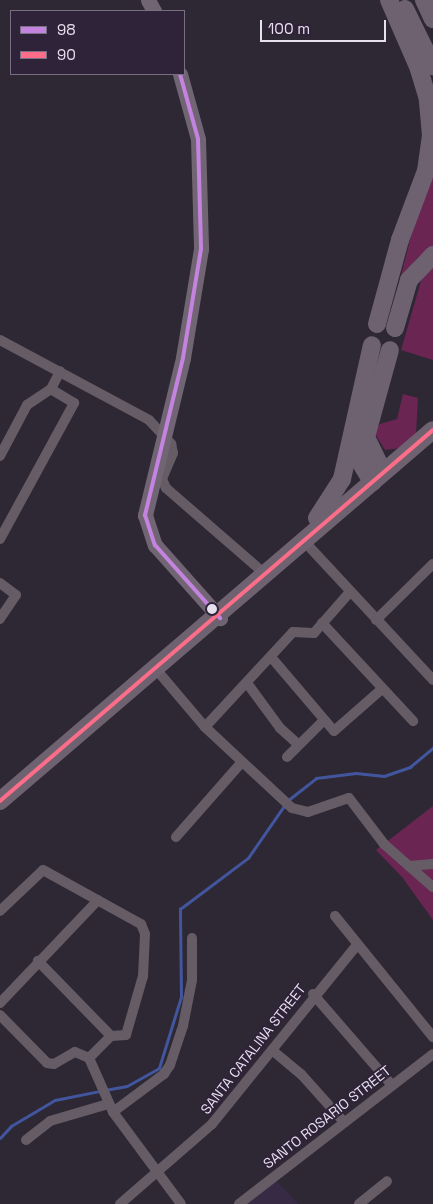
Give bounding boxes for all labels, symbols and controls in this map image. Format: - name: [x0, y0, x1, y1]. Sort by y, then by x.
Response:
- legend: [10, 10, 185, 75]
- scale bar: [263, 10, 389, 42]
- text: 100 m: [268, 19, 310, 38]
- text: 98: [57, 20, 76, 39]
- text: 90: [57, 45, 76, 64]
- unlabelled marker: [207, 604, 217, 614]
- street label: SANTA CATALINA STREET: [197, 980, 309, 1118]
- street label: SANTO ROSARIO STREET: [260, 1062, 394, 1172]

